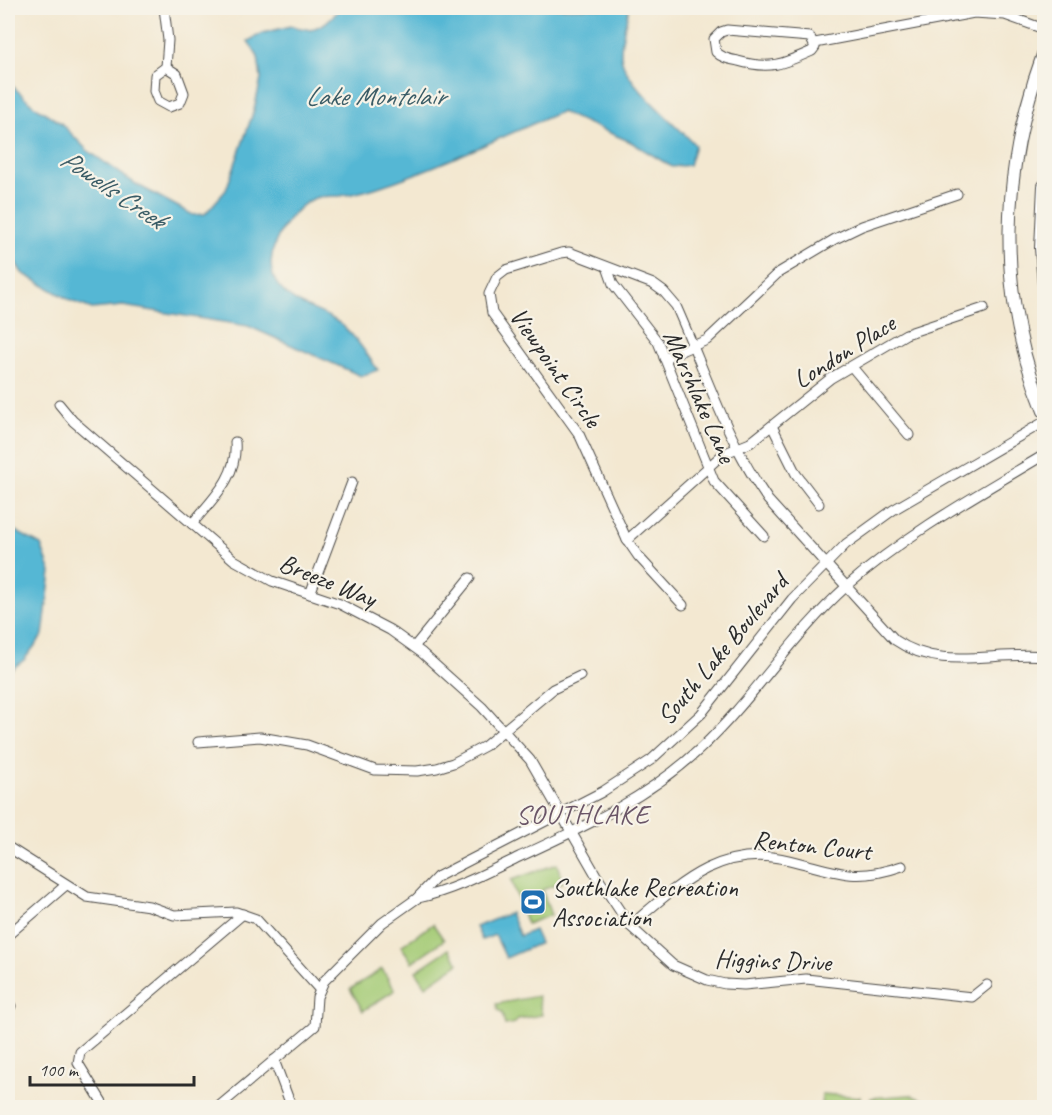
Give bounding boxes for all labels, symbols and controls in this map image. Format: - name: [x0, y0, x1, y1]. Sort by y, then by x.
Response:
- water label: Lake Montclair: [305, 79, 449, 113]
- water label: Powells Creek: [54, 142, 176, 239]
- street label: Viewpoint Circle: [502, 301, 610, 435]
- street label: London Place: [787, 306, 904, 396]
- street label: Marshlake Lane: [656, 325, 744, 469]
- street label: Breeze Way: [274, 546, 383, 616]
- street label: South Lake Boulevard: [650, 564, 798, 732]
- district label: SOUTHLAKE: [516, 797, 652, 831]
- street label: Renton Court: [751, 823, 875, 868]
- place label: Southlake Recreation Association: [552, 871, 738, 934]
- sports icon: Southlake Recreation Association: [518, 887, 548, 917]
- street label: Higgins Drive: [714, 942, 834, 979]
- scale bar: [30, 1049, 194, 1087]
- text: 100 m: [39, 1059, 80, 1081]

